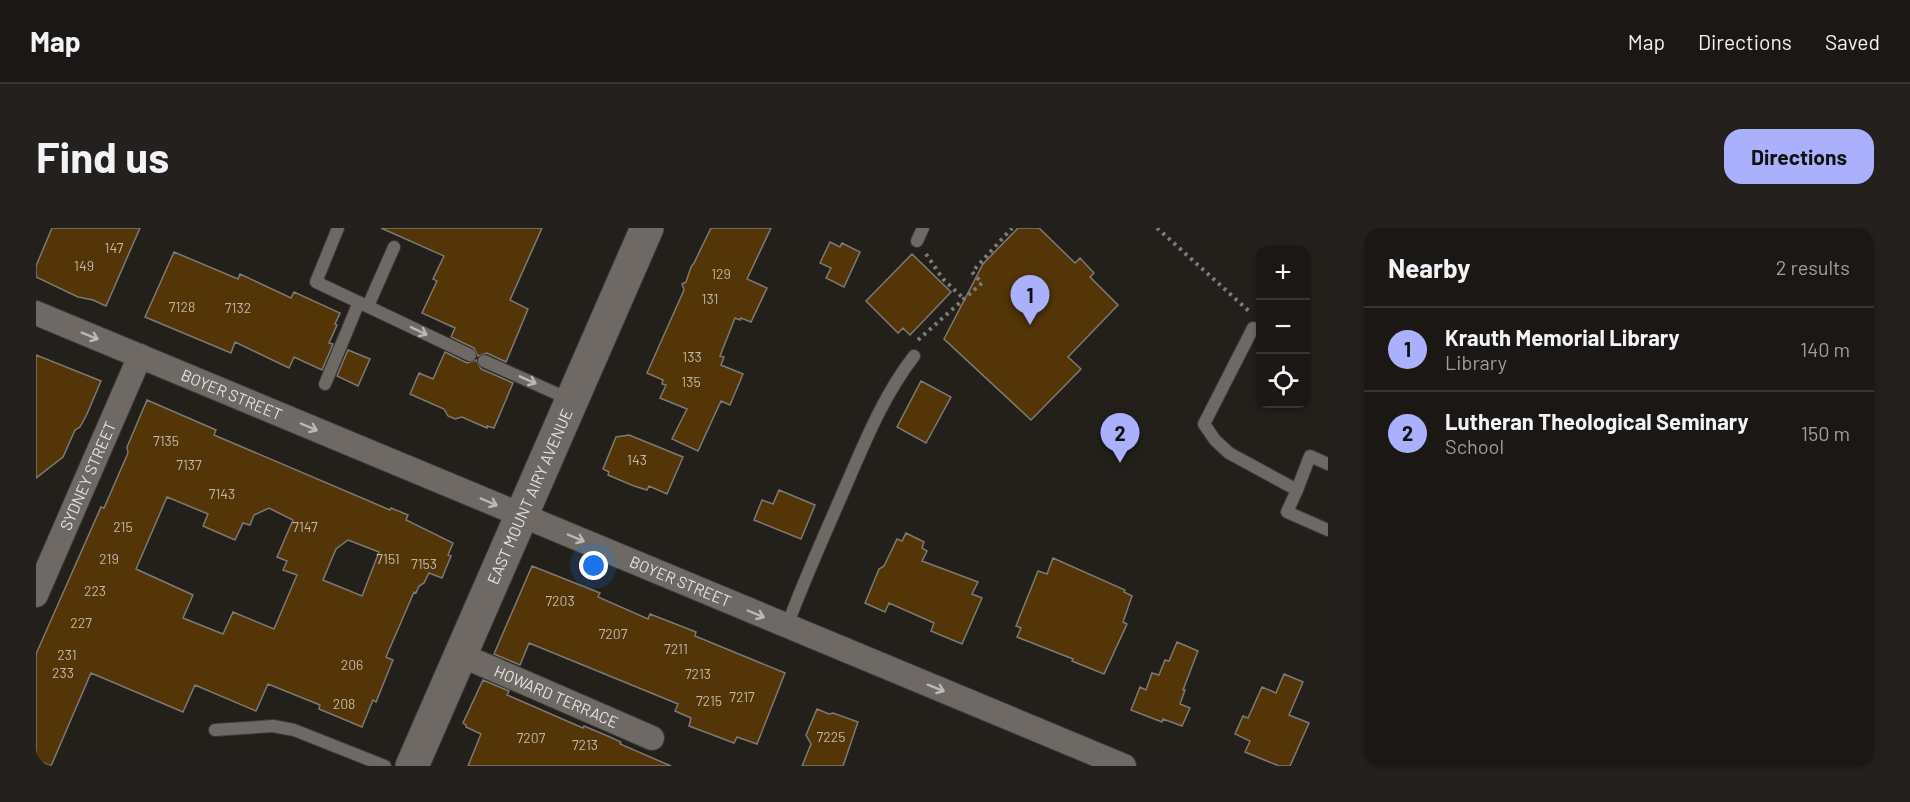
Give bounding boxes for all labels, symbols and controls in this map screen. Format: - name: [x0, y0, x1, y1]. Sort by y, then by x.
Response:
- text: Map: [30, 24, 81, 58]
- text: Map: [1628, 29, 1665, 54]
- text: Directions: [1698, 29, 1792, 54]
- text: Saved: [1825, 29, 1880, 54]
- button: Directions: [1724, 129, 1874, 184]
- text: Find us: [36, 131, 169, 181]
- house number: 147: [105, 239, 124, 256]
- map controls: [1256, 246, 1310, 408]
- button: +: [1256, 246, 1310, 300]
- text: Nearby: [1388, 252, 1470, 283]
- text: 2 results: [1776, 255, 1850, 279]
- house number: 149: [74, 257, 94, 274]
- house number: 129: [711, 265, 731, 282]
- pin: 1: [1010, 276, 1050, 325]
- house number: 131: [702, 290, 718, 307]
- house number: 7128: [169, 298, 195, 315]
- house number: 7132: [225, 299, 251, 316]
- button: −: [1256, 300, 1310, 354]
- text: Krauth Memorial Library: [1445, 324, 1680, 350]
- one-way arrow: [410, 325, 428, 337]
- one-way arrow: [80, 331, 99, 342]
- text: 1: [1404, 337, 1411, 361]
- text: 140 m: [1800, 337, 1850, 361]
- house number: 133: [682, 348, 702, 365]
- text: Library: [1445, 350, 1507, 374]
- button: locate: [1256, 354, 1310, 408]
- street label: BOYER STREET: [179, 365, 285, 424]
- house number: 135: [681, 373, 701, 390]
- one-way arrow: [519, 375, 537, 387]
- street label: EAST MOUNT AIRY AVENUE: [483, 406, 576, 587]
- text: Lutheran Theological Seminary: [1445, 408, 1749, 434]
- pin: 2: [1100, 414, 1140, 463]
- street label: SYDNEY STREET: [55, 418, 119, 533]
- text: 2: [1402, 421, 1413, 445]
- text: 150 m: [1801, 421, 1850, 445]
- one-way arrow: [299, 422, 318, 433]
- house number: 7135: [153, 432, 179, 449]
- text: School: [1445, 434, 1504, 458]
- house number: 143: [627, 451, 647, 468]
- house number: 7137: [176, 456, 202, 473]
- house number: 7143: [209, 485, 235, 502]
- one-way arrow: [479, 497, 497, 508]
- house number: 215: [113, 518, 133, 535]
- house number: 7147: [292, 518, 318, 535]
- one-way arrow: [567, 534, 585, 545]
- house number: 219: [99, 550, 119, 567]
- house number: 7151: [376, 550, 400, 567]
- your location: [579, 551, 608, 580]
- street label: BOYER STREET: [627, 551, 734, 610]
- house number: 7153: [411, 555, 437, 572]
- house number: 223: [84, 582, 106, 599]
- house number: 7203: [545, 592, 575, 609]
- one-way arrow: [747, 609, 765, 620]
- house number: 227: [70, 614, 92, 631]
- house number: 7207: [599, 625, 628, 642]
- house number: 7211: [664, 640, 688, 657]
- house number: 231: [57, 646, 77, 663]
- house number: 206: [341, 656, 363, 673]
- street label: HOWARD TERRACE: [492, 661, 622, 731]
- house number: 233: [52, 664, 74, 681]
- house number: 7213: [685, 665, 711, 682]
- one-way arrow: [926, 683, 945, 694]
- house number: 7217: [729, 688, 755, 705]
- house number: 7215: [696, 692, 722, 709]
- house number: 208: [333, 695, 355, 712]
- house number: 7225: [817, 728, 845, 745]
- house number: 7207: [517, 729, 546, 746]
- house number: 7213: [572, 736, 598, 753]

